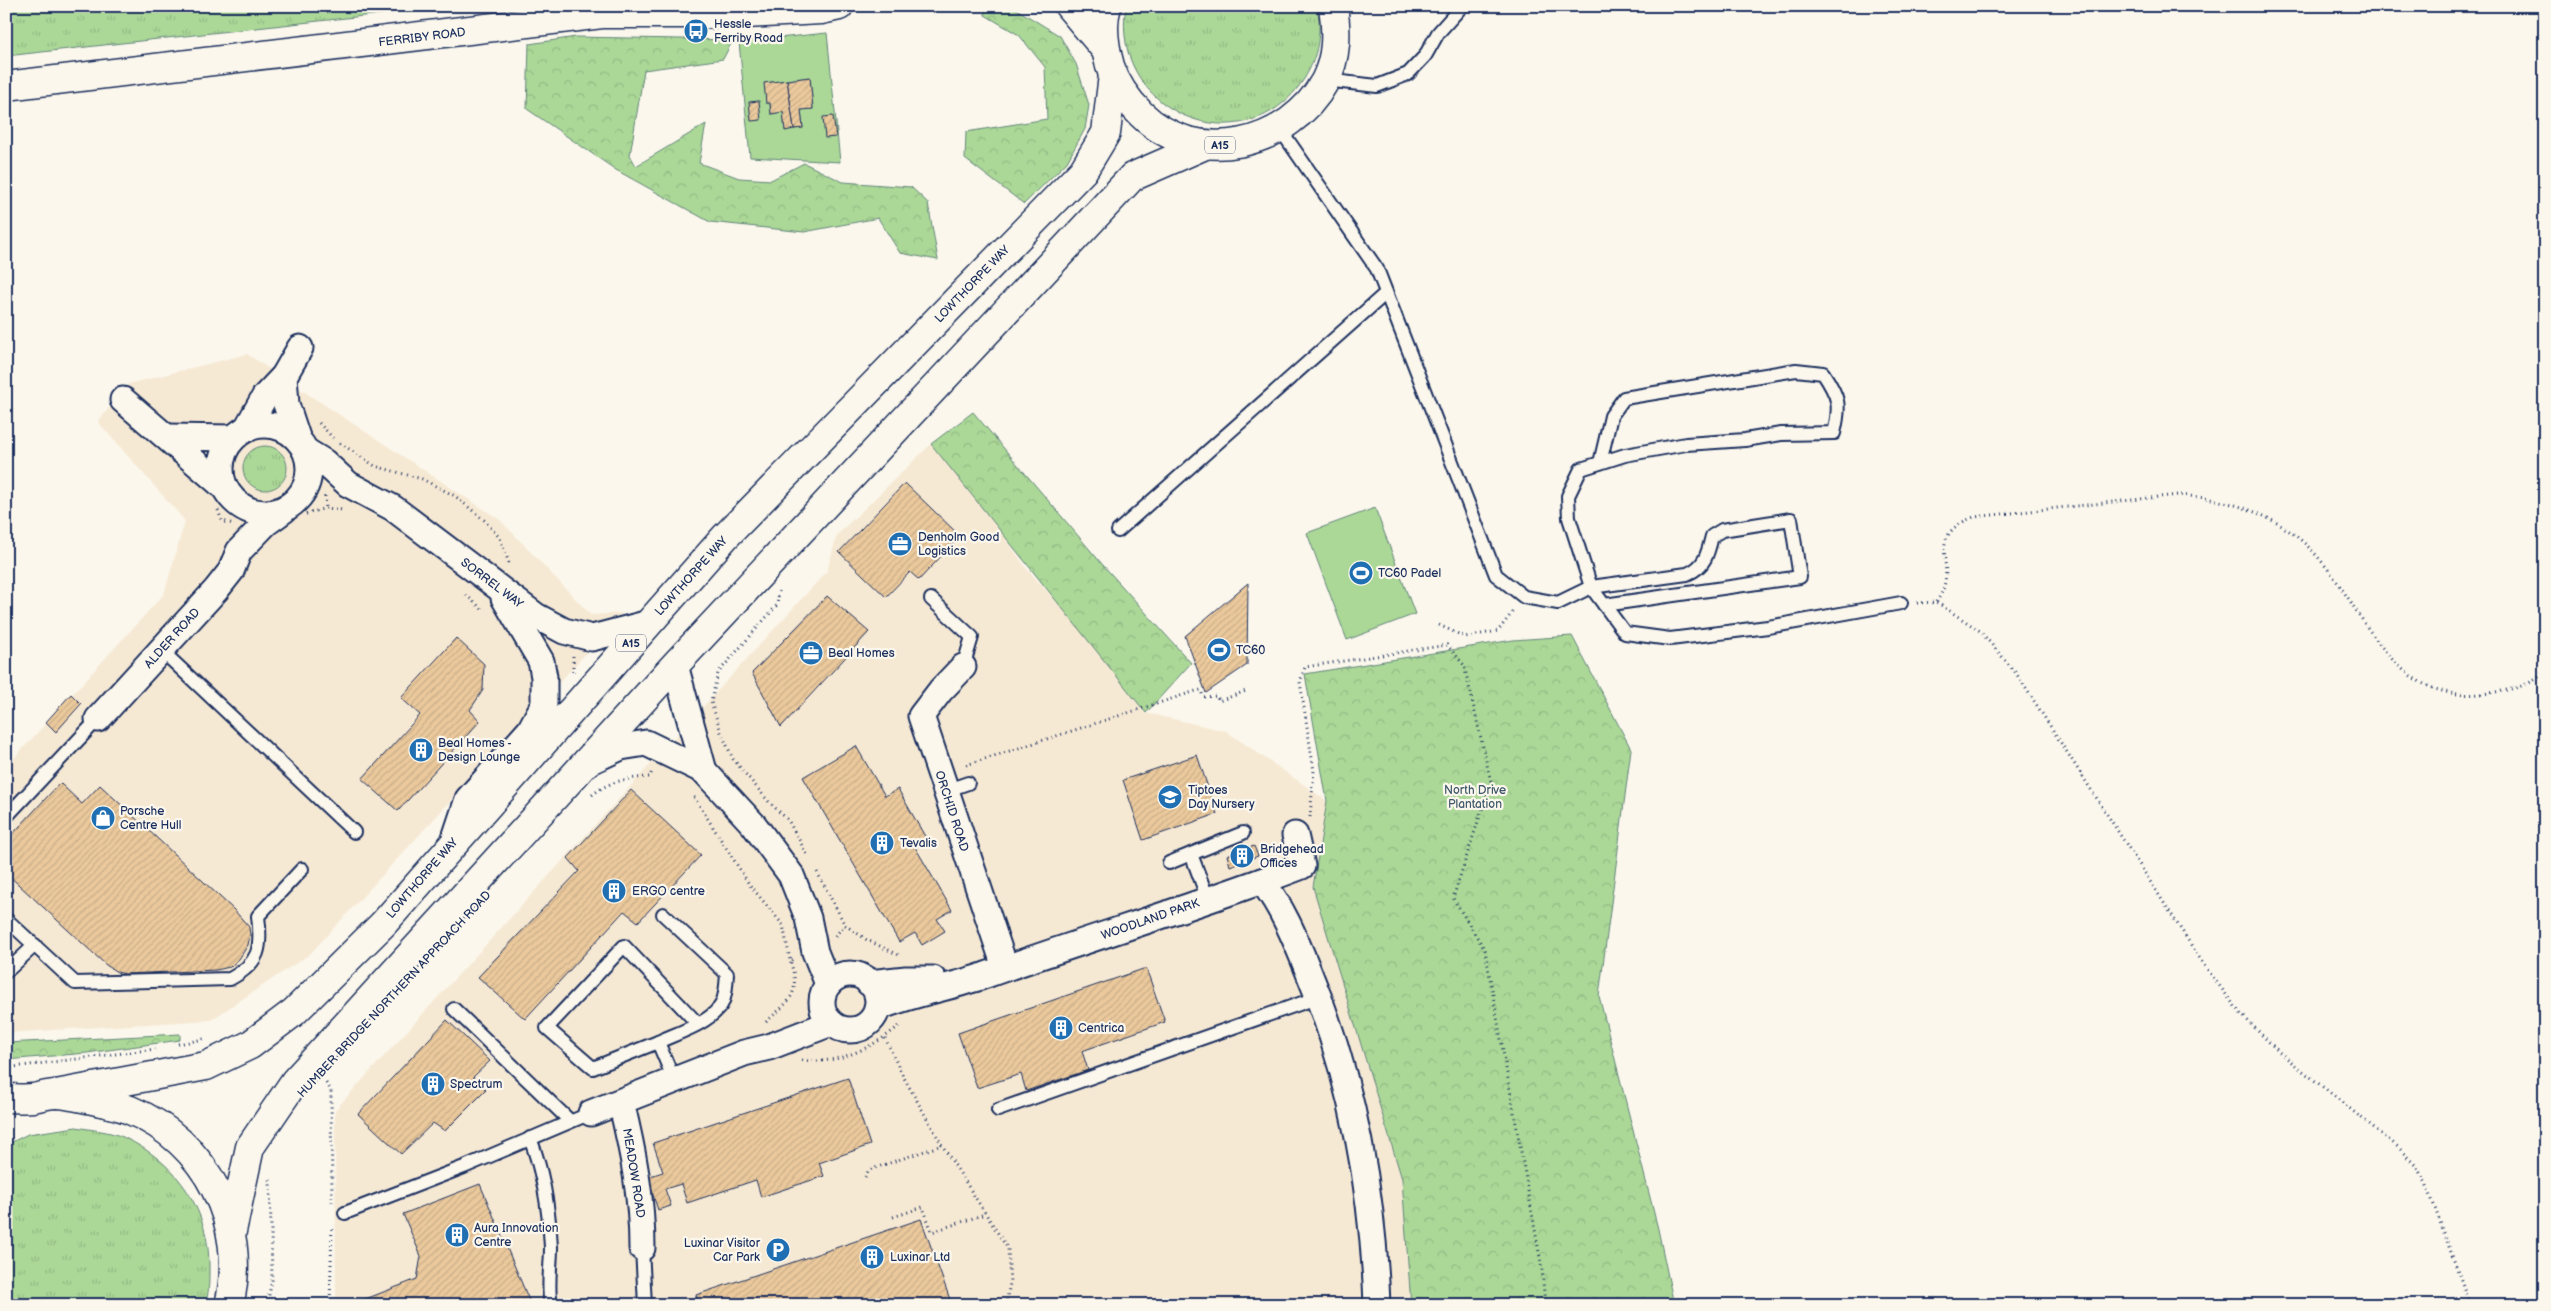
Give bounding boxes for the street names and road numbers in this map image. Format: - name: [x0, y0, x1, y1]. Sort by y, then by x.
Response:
- street label: FERRIBY ROAD: [378, 25, 467, 50]
- road number: A15: [1205, 136, 1235, 154]
- street label: LOWTHORPE WAY: [932, 242, 1014, 326]
- street label: LOWTHORPE WAY: [652, 533, 732, 619]
- street label: SORREL WAY: [458, 555, 527, 612]
- street label: ALDER ROAD: [141, 605, 204, 672]
- road number: A15: [616, 634, 646, 651]
- street label: ORCHID ROAD: [931, 769, 972, 854]
- street label: LOWTHORPE WAY: [383, 834, 462, 922]
- street label: HUMBER BRIDGE NORTHERN APPROACH ROAD: [294, 888, 495, 1101]
- street label: WOODLAND PARK: [1099, 896, 1202, 943]
- street label: MEADOW ROAD: [619, 1127, 648, 1219]

